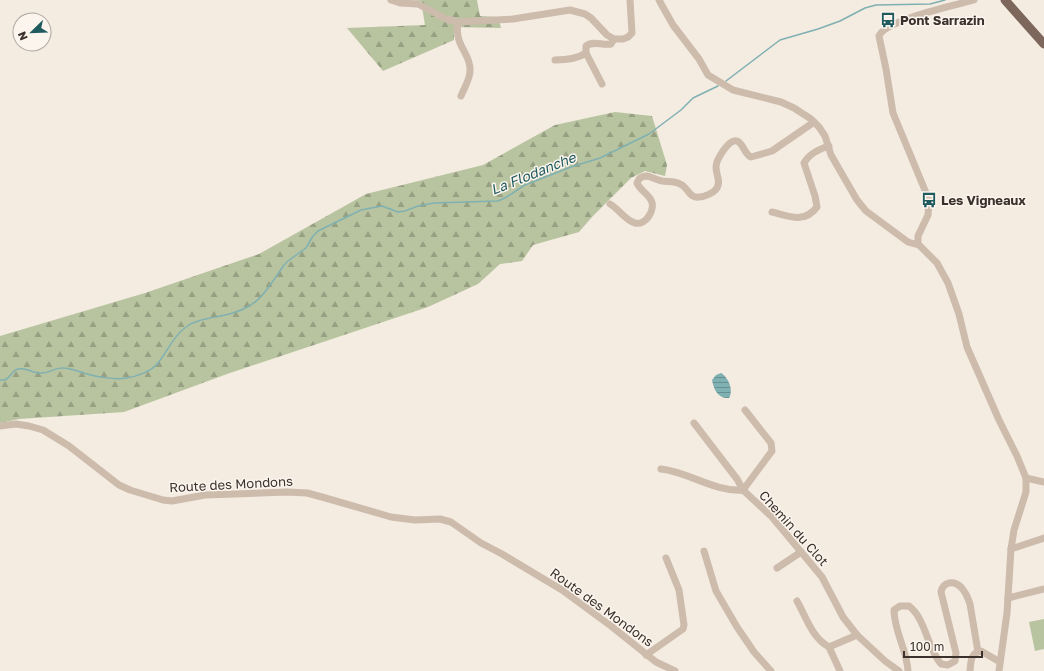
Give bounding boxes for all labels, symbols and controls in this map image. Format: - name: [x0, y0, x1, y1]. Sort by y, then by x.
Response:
- bus stop icon: Pont Sarrazin: [879, 11, 897, 29]
- north arrow: [12, 12, 52, 52]
- place label: Pont Sarrazin: [900, 12, 985, 28]
- text: N: [15, 30, 30, 42]
- water label: La Flodanche: [488, 148, 579, 198]
- bus stop icon: Les Vigneaux: [920, 191, 938, 209]
- place label: Les Vigneaux: [941, 192, 1026, 208]
- street label: Route des Mondons: [169, 473, 293, 495]
- street label: Chemin du Clot: [756, 487, 832, 569]
- street label: Route des Mondons: [547, 564, 657, 650]
- scale bar: [904, 633, 982, 659]
- text: 100 m: [910, 639, 944, 654]

